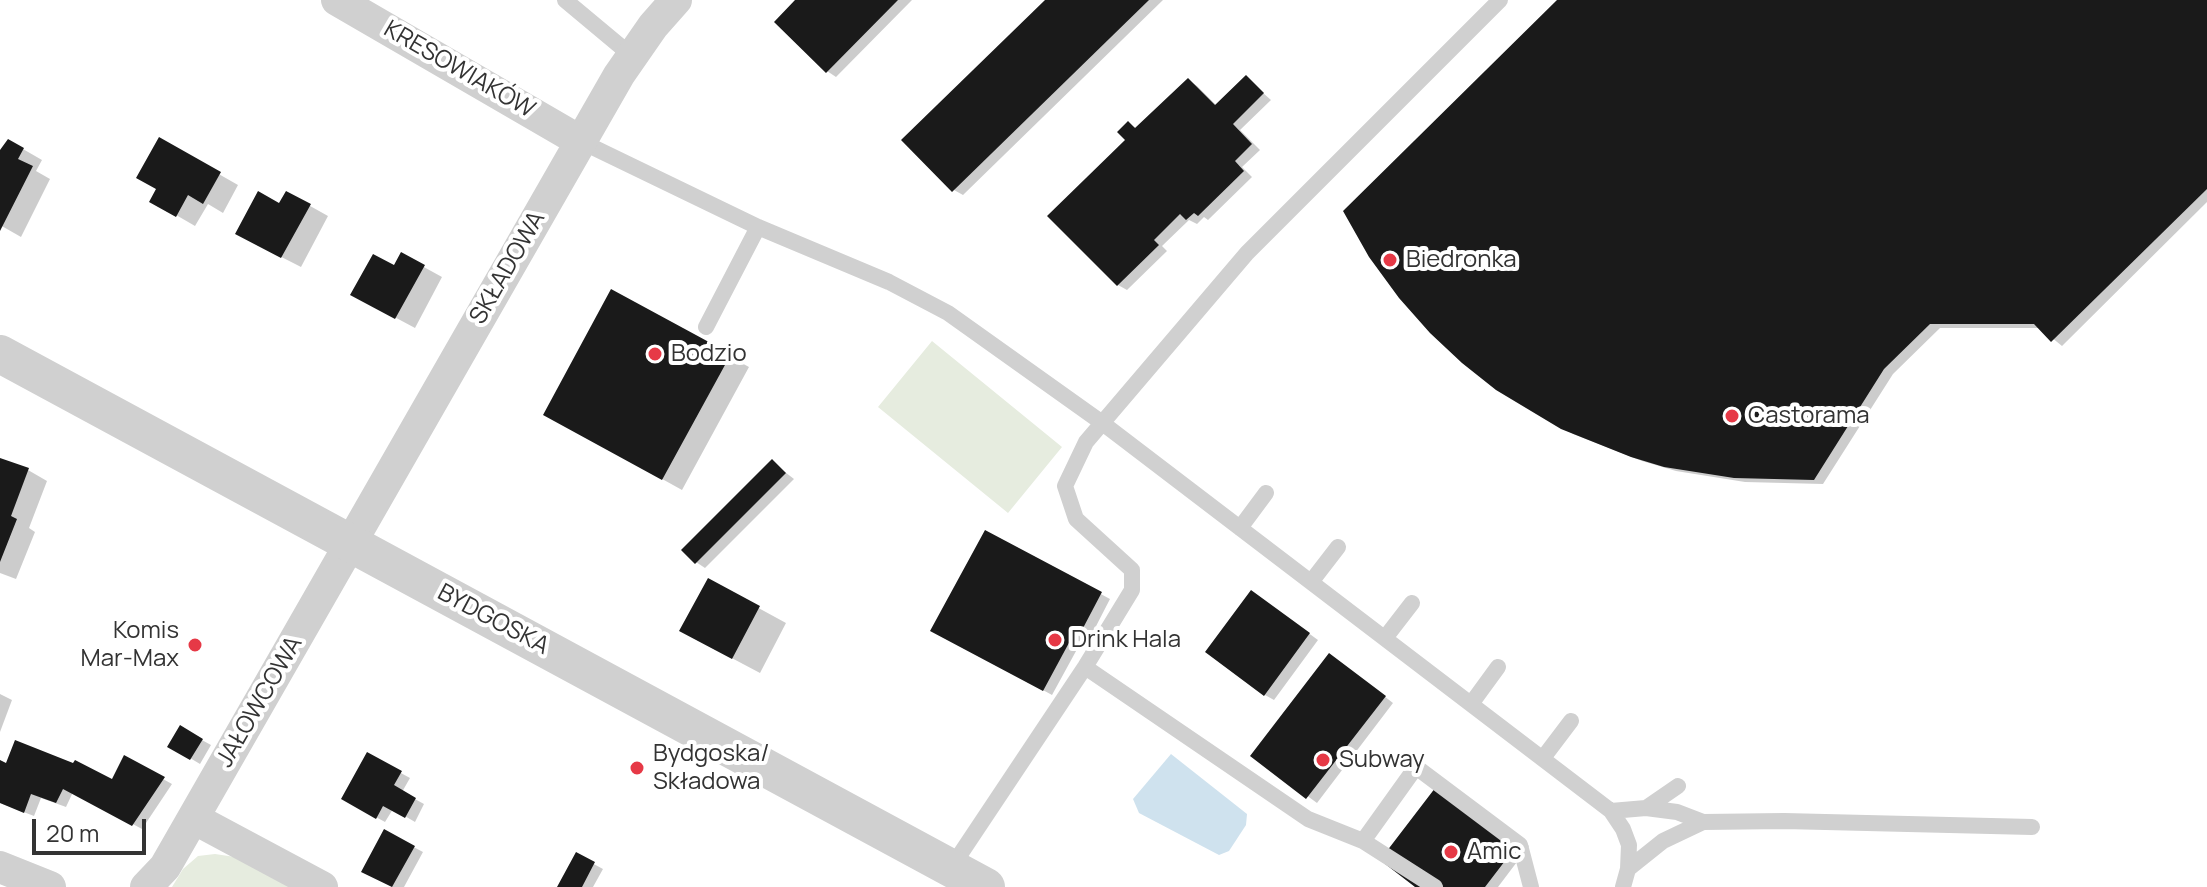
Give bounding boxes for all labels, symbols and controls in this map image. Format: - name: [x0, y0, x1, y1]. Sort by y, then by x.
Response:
- street label: KRESOWIAKÓW: [378, 15, 540, 125]
- street label: SKŁADOWA: [464, 207, 552, 329]
- place label: Biedronka: [1406, 246, 1517, 274]
- marker: Biedronka: [1381, 251, 1399, 269]
- place label: Bodzio: [671, 340, 747, 368]
- marker: Bodzio: [646, 345, 664, 363]
- place label: Castorama: [1748, 402, 1870, 430]
- marker: Castorama: [1723, 407, 1741, 425]
- street label: BYDGOSKA: [432, 579, 554, 661]
- place label: Komis Mar-Max: [81, 617, 179, 673]
- place label: Drink Hala: [1071, 626, 1181, 654]
- marker: Drink Hala: [1046, 631, 1064, 649]
- street label: JAŁOWCOWA: [211, 632, 309, 772]
- marker: Komis Mar-Max: [186, 636, 204, 654]
- place label: Bydgoska/ Składowa: [653, 740, 770, 796]
- place label: Subway: [1339, 746, 1425, 774]
- marker: Subway: [1314, 751, 1332, 769]
- marker: Bydgoska/ Składowa: [628, 759, 646, 777]
- scale bar: [36, 803, 150, 853]
- text: 20 m: [46, 816, 99, 849]
- place label: Amic: [1467, 838, 1521, 866]
- marker: Amic: [1442, 843, 1460, 861]

